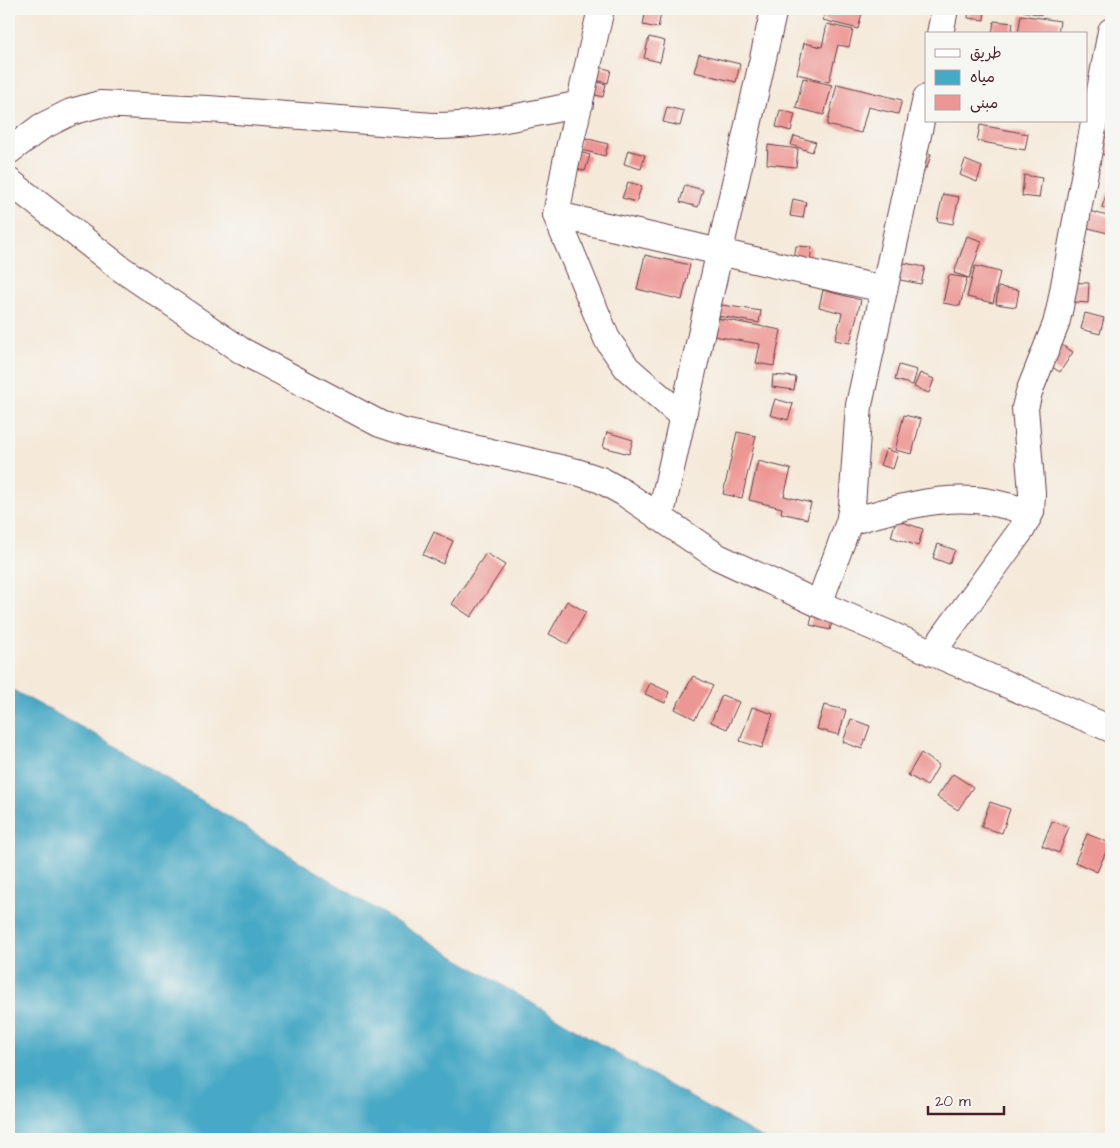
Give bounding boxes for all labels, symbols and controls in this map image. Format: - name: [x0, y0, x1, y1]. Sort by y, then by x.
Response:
- legend: [925, 32, 1088, 122]
- text: طريق: [970, 43, 1002, 64]
- text: مياه: [970, 67, 995, 88]
- text: مبنى: [970, 93, 998, 114]
- scale bar: [928, 1083, 1004, 1115]
- text: 20 m: [935, 1091, 971, 1112]

